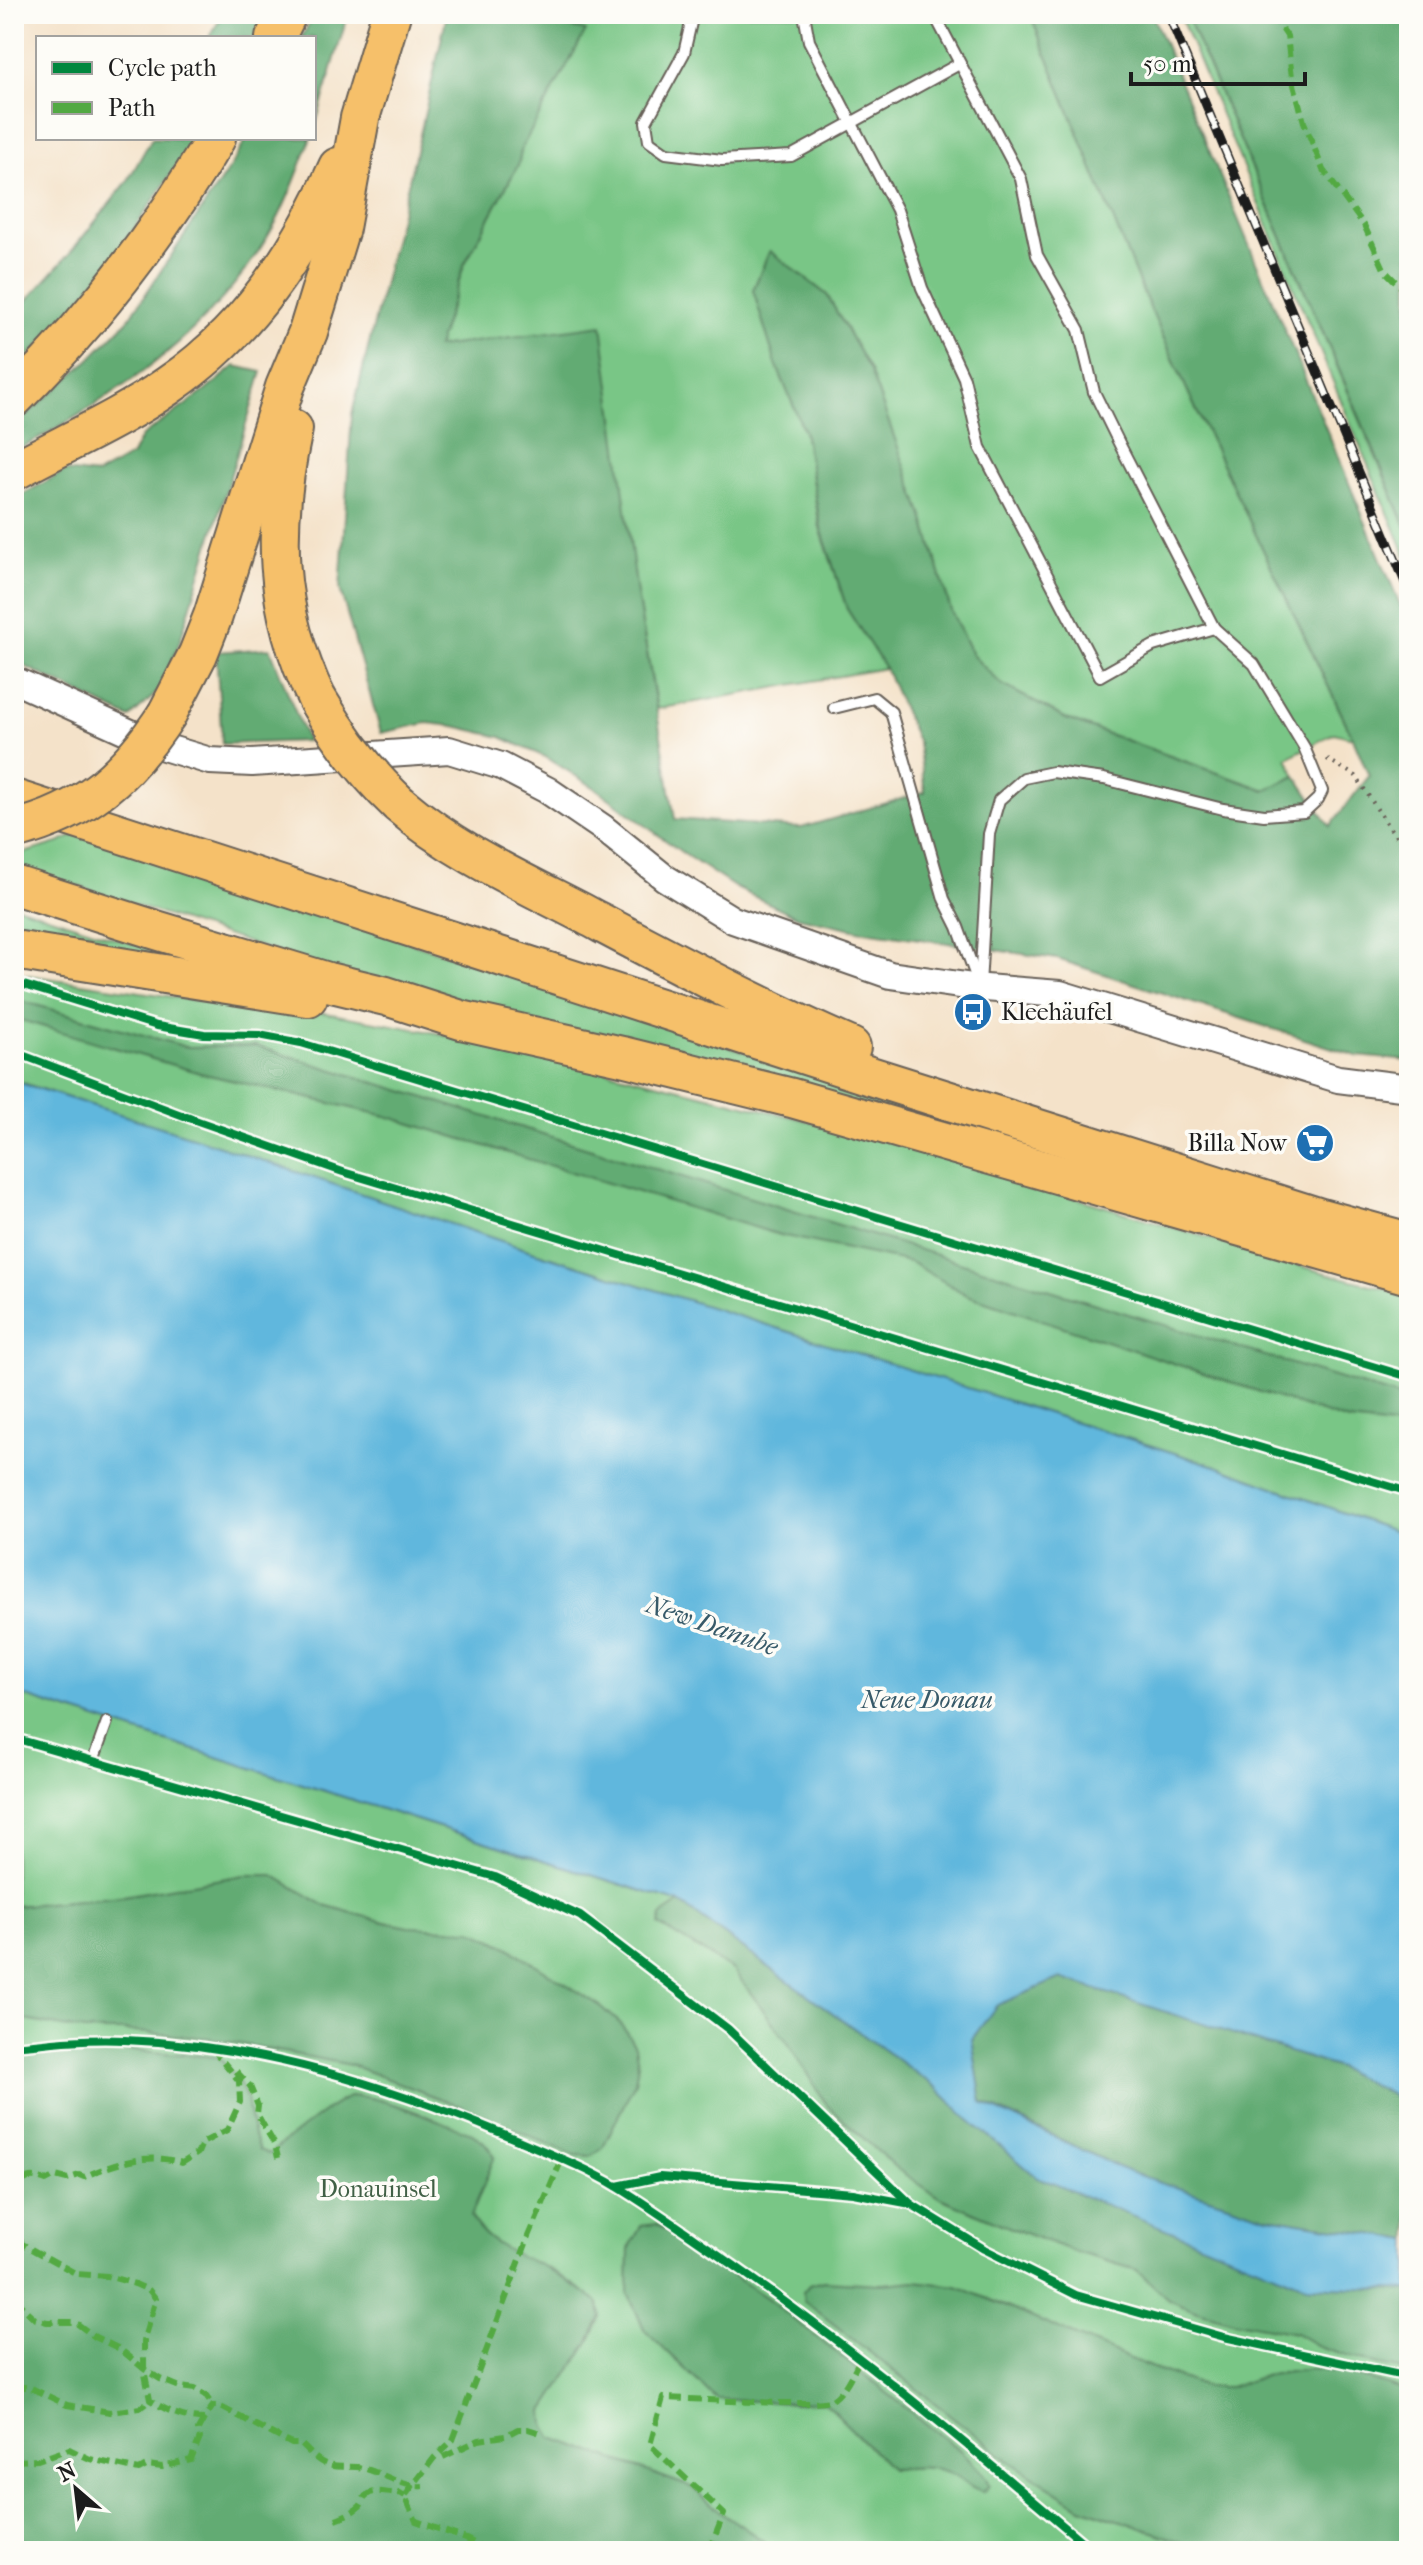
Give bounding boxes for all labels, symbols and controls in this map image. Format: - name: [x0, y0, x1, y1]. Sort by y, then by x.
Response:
- legend: [36, 36, 316, 140]
- scale bar: [1131, 36, 1305, 86]
- text: 50 m: [1143, 50, 1192, 78]
- text: Cycle path: [108, 54, 217, 82]
- text: Path: [108, 94, 156, 122]
- bus stop icon: Kleehäufel: [952, 991, 994, 1033]
- place label: Kleehäufel: [1001, 998, 1113, 1026]
- supermarket icon: Billa Now: [1294, 1122, 1336, 1164]
- place label: Billa Now: [1187, 1129, 1288, 1157]
- water label: New Danube: [641, 1588, 783, 1663]
- water label: Neue Donau: [860, 1684, 993, 1715]
- park label: Donauinsel: [319, 2175, 437, 2203]
- north arrow: [36, 2449, 116, 2529]
- text: N: [54, 2457, 81, 2488]

